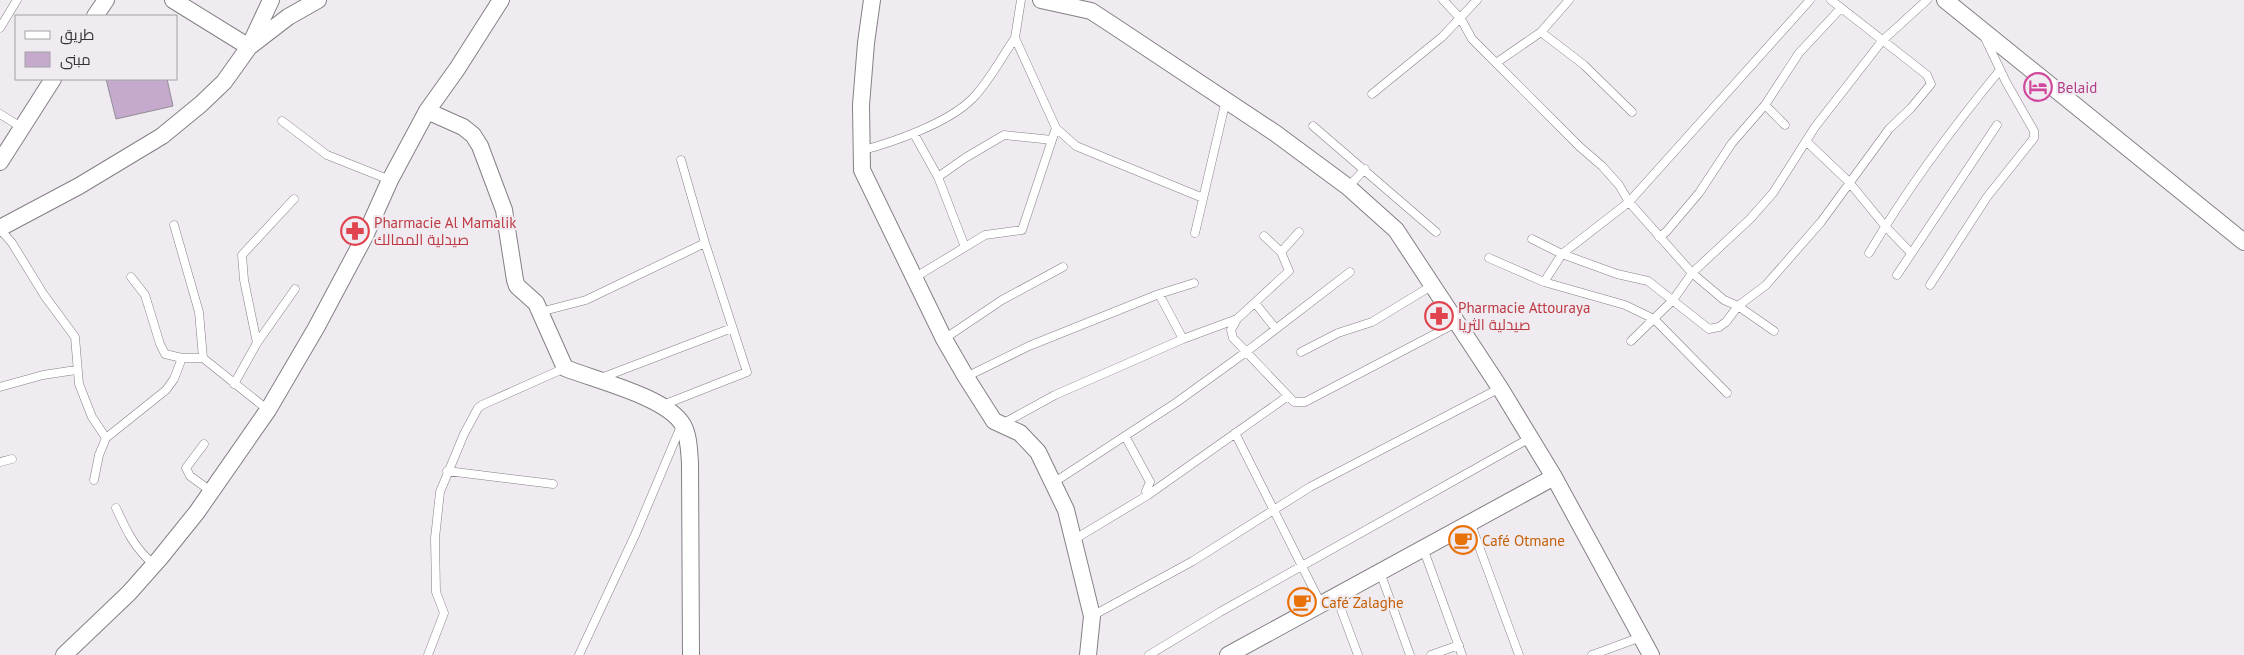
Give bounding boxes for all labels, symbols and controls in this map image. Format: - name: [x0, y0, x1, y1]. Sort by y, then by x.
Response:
- legend: [15, 15, 178, 80]
- text: طريق: [60, 25, 94, 45]
- text: مبنى: [60, 50, 91, 70]
- hotel icon: Belaid: [2023, 72, 2053, 102]
- place label: Belaid: [2057, 78, 2097, 97]
- place label: Pharmacie Al Mamalik صيدلية الممالك: [374, 213, 517, 249]
- pharmacy icon: Pharmacie Al Mamalik صيدلية الممالك: [340, 216, 370, 246]
- place label: Pharmacie Attouraya صيدلية الثريا: [1458, 298, 1590, 334]
- pharmacy icon: Pharmacie Attouraya صيدلية الثريا: [1424, 301, 1454, 331]
- cafe icon: Café Otmane: [1448, 525, 1478, 555]
- place label: Café Otmane: [1482, 531, 1565, 550]
- cafe icon: Café Zalaghe: [1287, 587, 1317, 617]
- place label: Café Zalaghe: [1321, 593, 1404, 612]

